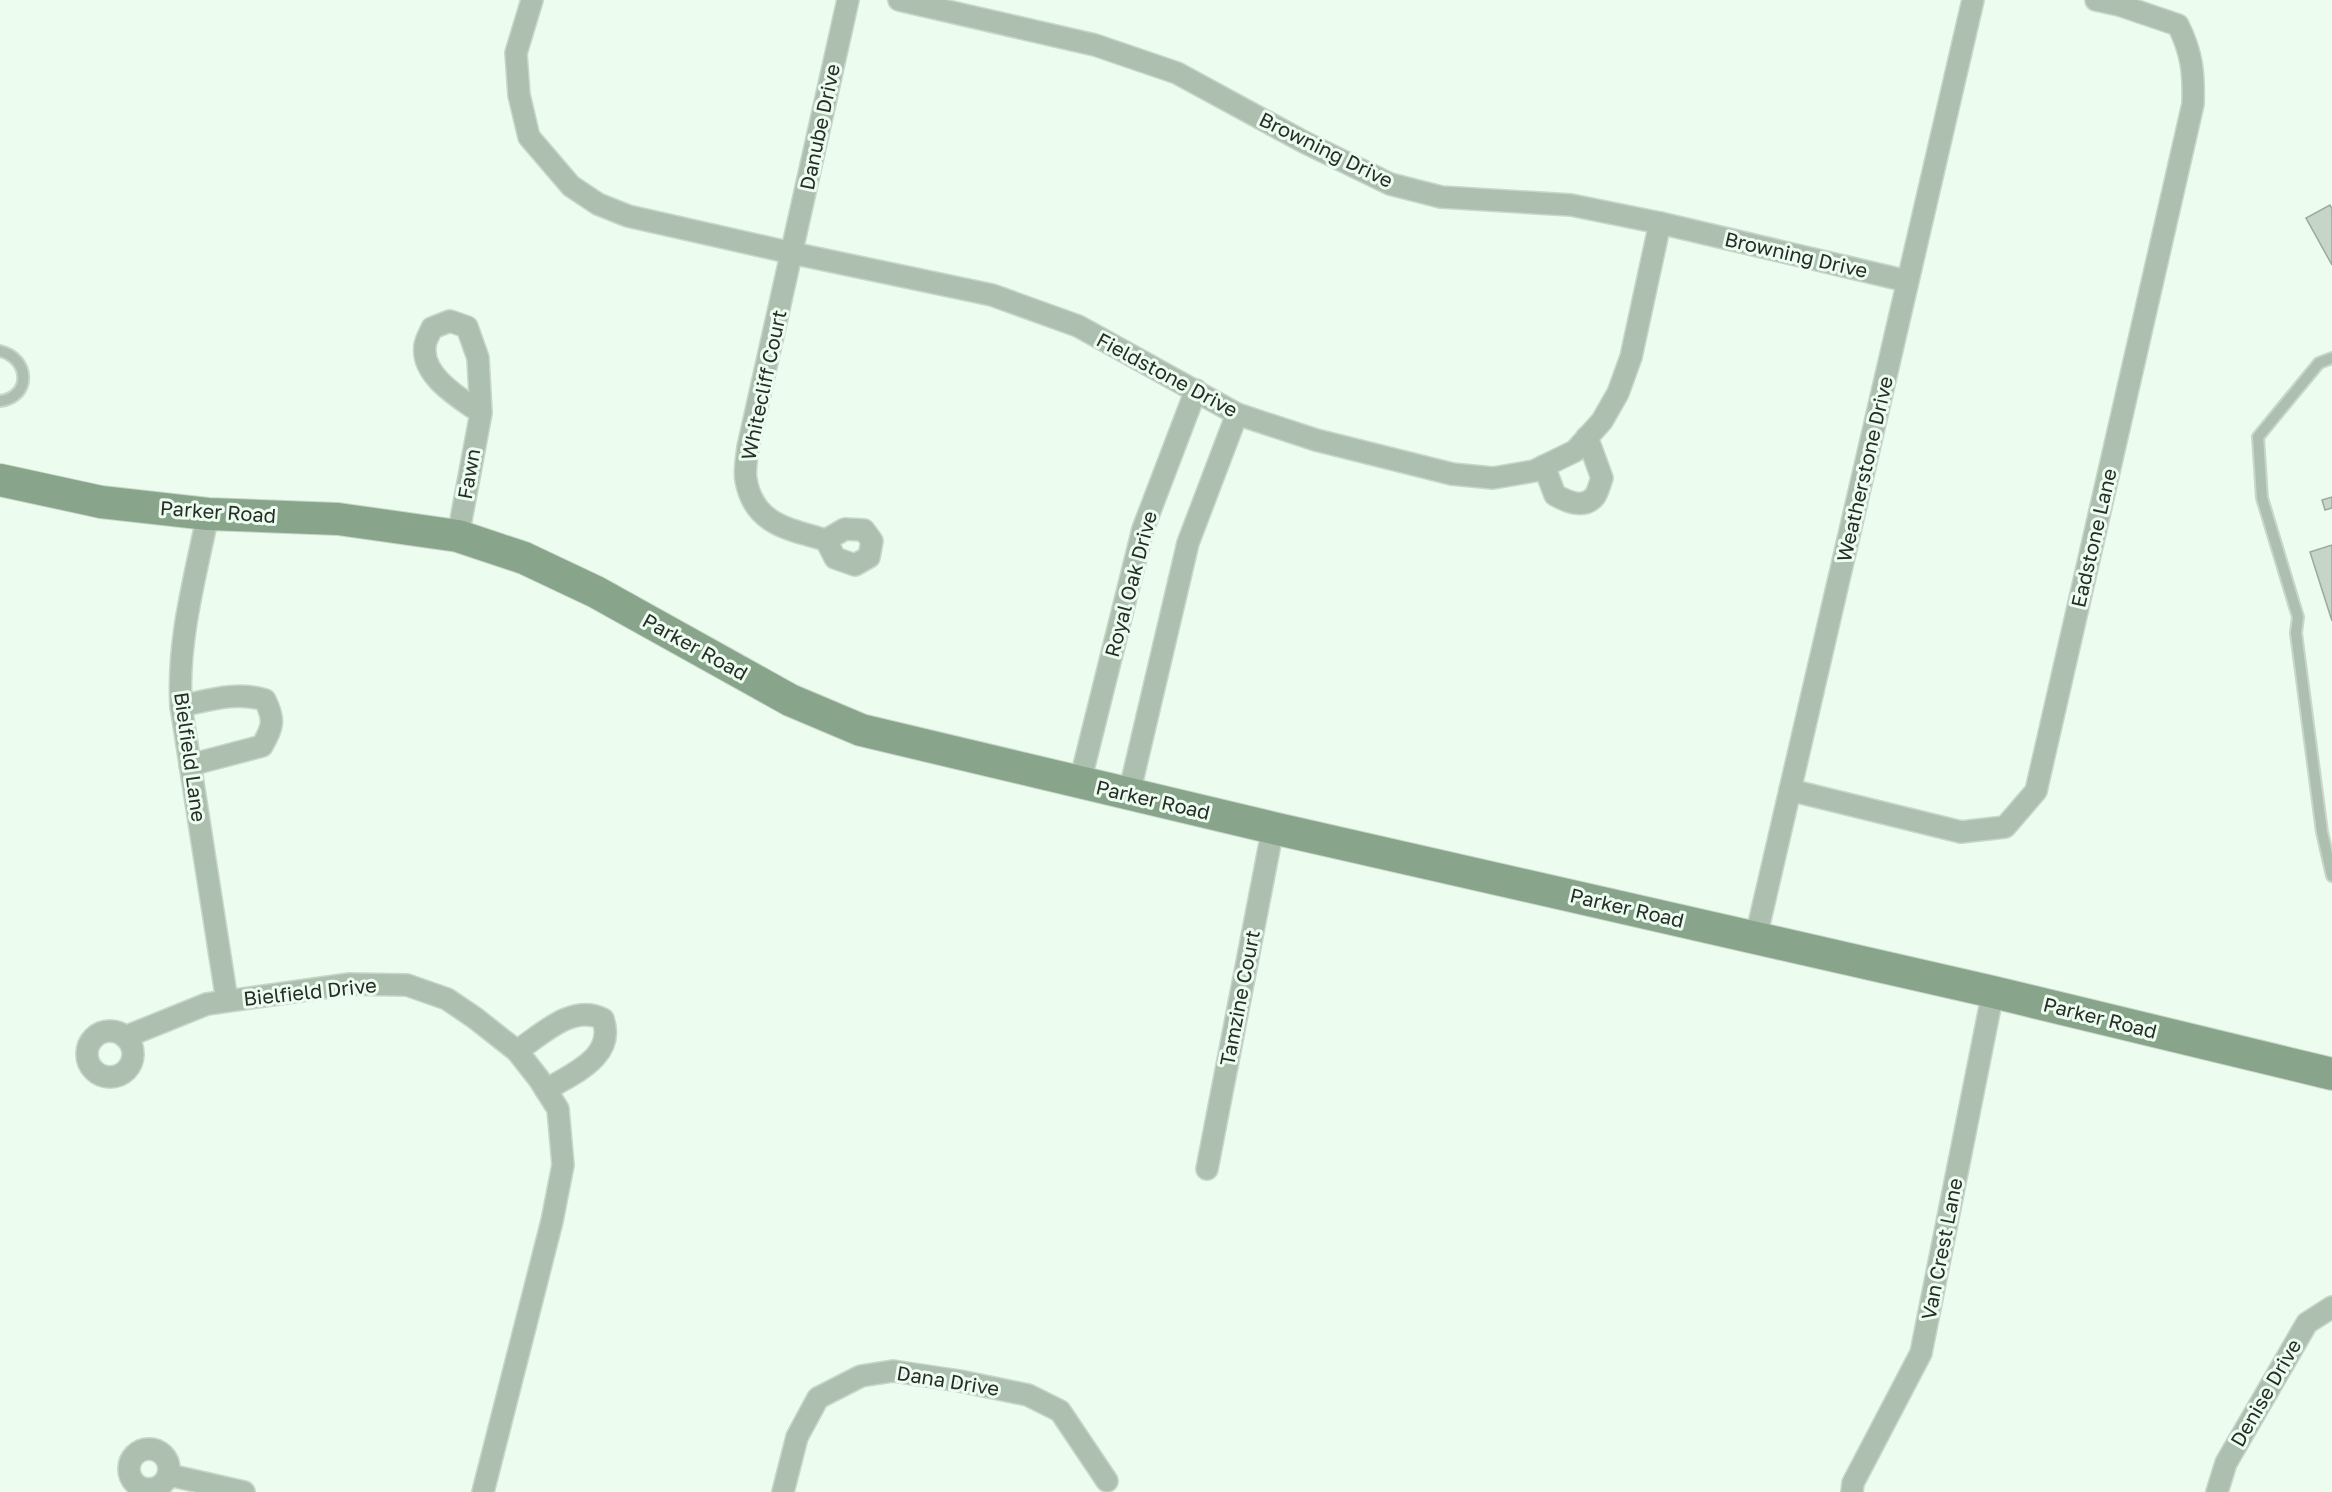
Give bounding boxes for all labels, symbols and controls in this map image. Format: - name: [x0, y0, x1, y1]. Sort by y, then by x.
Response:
- street label: Danube Drive: [794, 62, 844, 192]
- street label: Browning Drive: [1256, 106, 1397, 192]
- street label: Browning Drive: [1722, 226, 1870, 282]
- street label: Whitecliff Court: [735, 308, 791, 462]
- street label: Fieldstone Drive: [1093, 327, 1242, 421]
- street label: Weatherstone Drive: [1831, 374, 1897, 564]
- street label: Fawn: [452, 447, 484, 501]
- street label: Eadstone Lane: [2065, 466, 2121, 610]
- street label: Parker Road: [159, 495, 277, 527]
- street label: Royal Oak Drive: [1099, 508, 1161, 659]
- street label: Parker Road: [639, 607, 752, 685]
- street label: Bielfield Lane: [170, 690, 212, 823]
- street label: Parker Road: [1094, 774, 1213, 824]
- street label: Parker Road: [1568, 882, 1687, 932]
- street label: Tamzine Court: [1214, 928, 1264, 1068]
- street label: Bielfield Drive: [242, 972, 378, 1010]
- street label: Parker Road: [2041, 991, 2160, 1043]
- street label: Van Crest Lane: [1916, 1176, 1967, 1322]
- street label: Denise Drive: [2225, 1335, 2306, 1450]
- street label: Dana Drive: [895, 1360, 1001, 1400]

